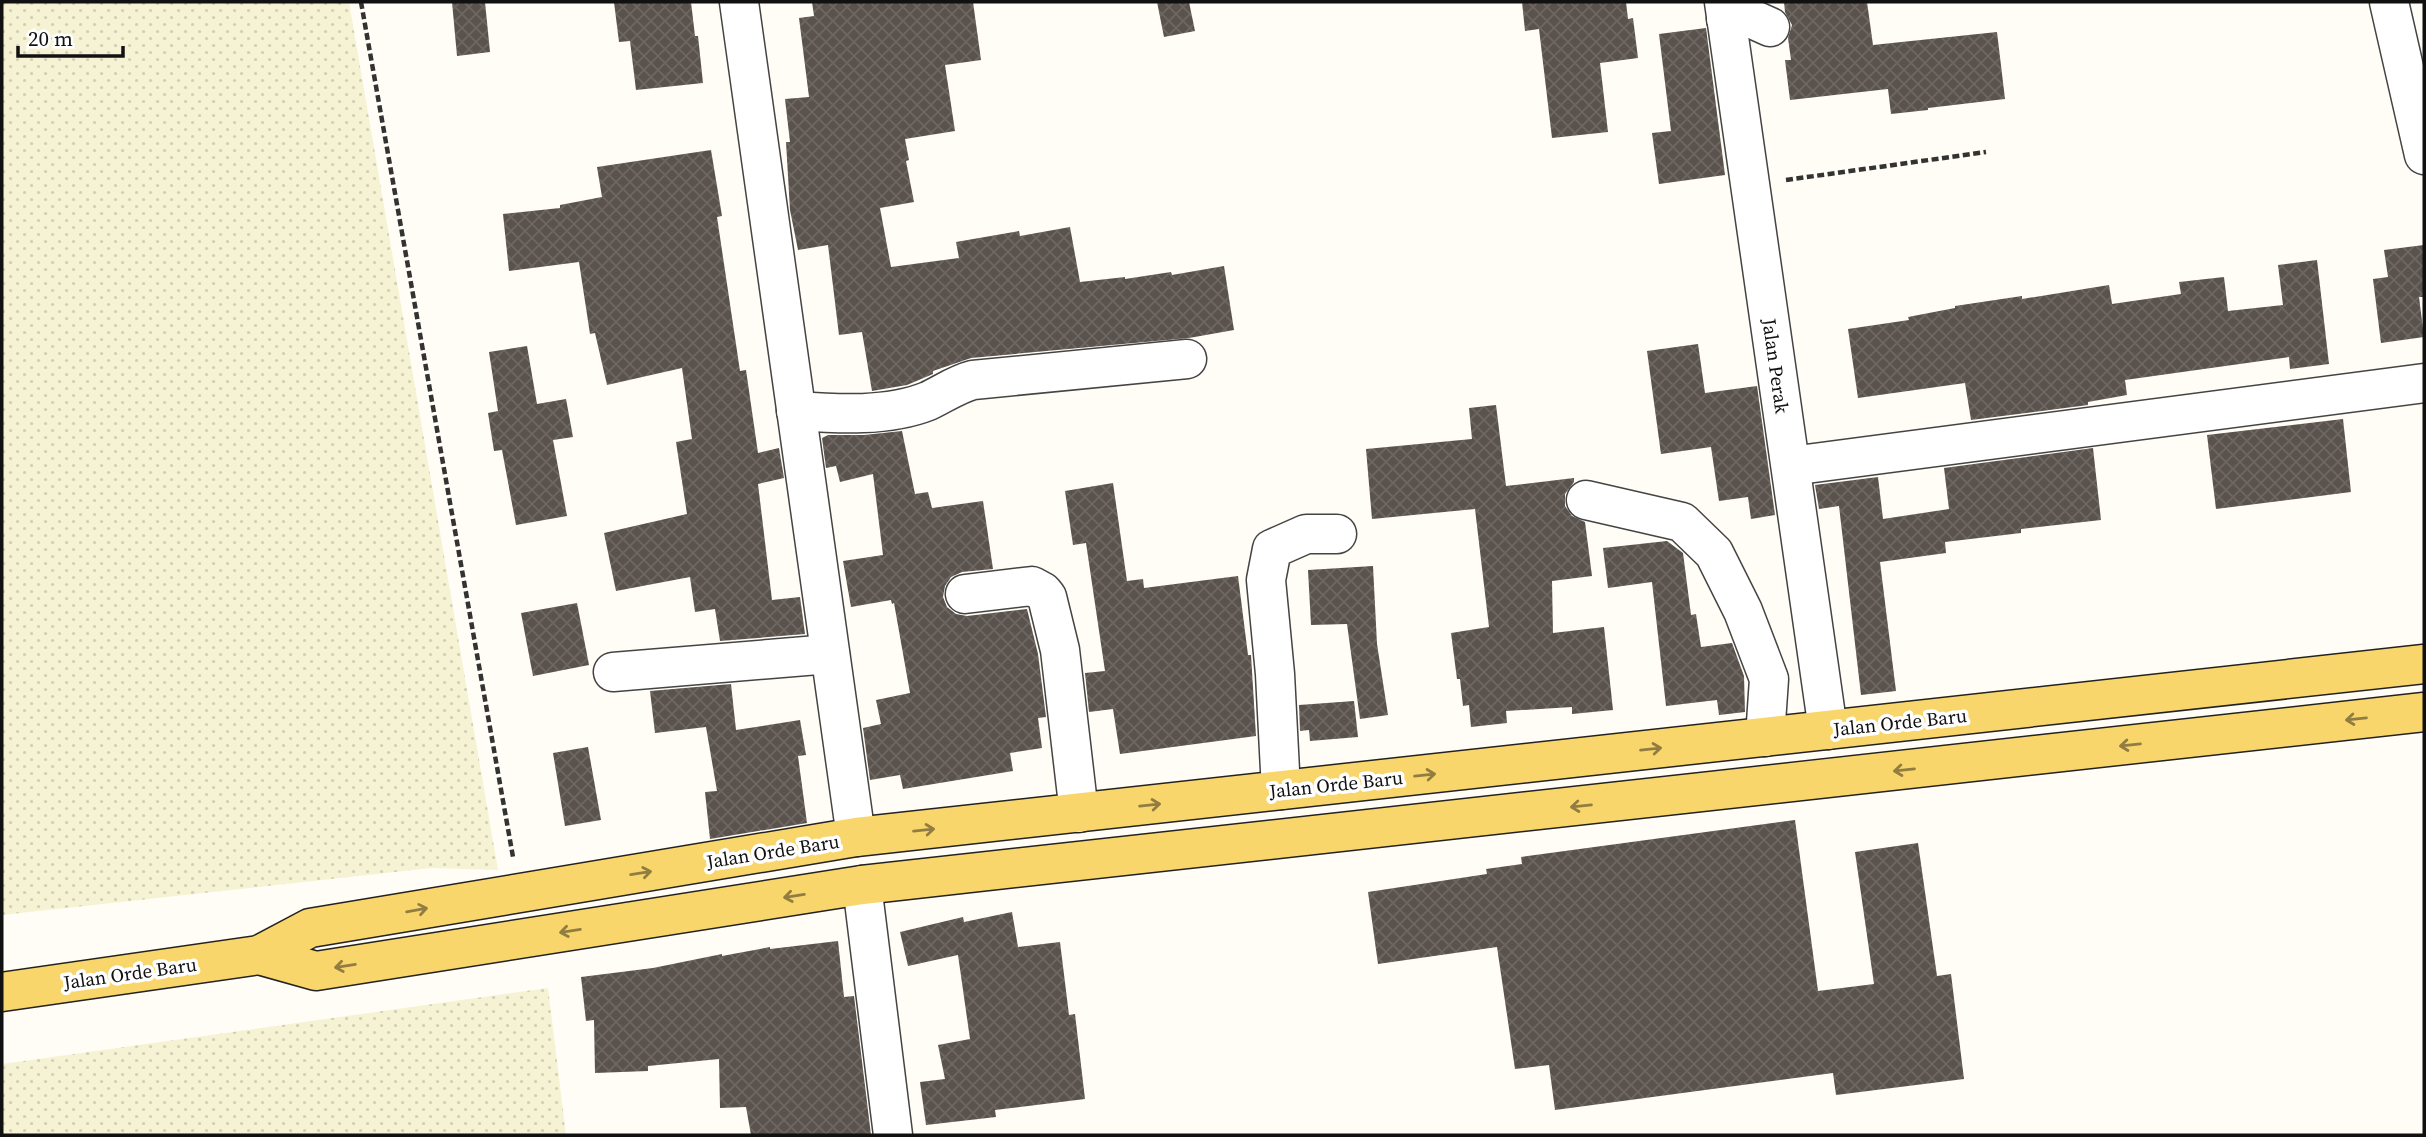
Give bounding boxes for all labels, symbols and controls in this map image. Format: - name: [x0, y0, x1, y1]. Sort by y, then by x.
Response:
- scale bar: [18, 14, 122, 58]
- text: 20 m: [28, 24, 73, 53]
- street label: Jalan Perak: [1756, 316, 1796, 416]
- street label: Jalan Orde Baru: [1831, 702, 1968, 742]
- one-way arrow: [2346, 713, 2368, 726]
- one-way arrow: [2119, 738, 2142, 751]
- one-way arrow: [1639, 743, 1662, 756]
- one-way arrow: [1893, 763, 1916, 776]
- street label: Jalan Orde Baru: [1267, 764, 1404, 804]
- one-way arrow: [1413, 768, 1436, 781]
- one-way arrow: [1138, 798, 1161, 811]
- one-way arrow: [1570, 799, 1593, 812]
- one-way arrow: [912, 823, 935, 836]
- street label: Jalan Orde Baru: [704, 828, 841, 874]
- one-way arrow: [629, 866, 652, 879]
- one-way arrow: [783, 890, 806, 903]
- one-way arrow: [405, 903, 428, 916]
- one-way arrow: [559, 925, 581, 938]
- street label: Jalan Orde Baru: [61, 951, 198, 995]
- one-way arrow: [334, 960, 357, 973]

